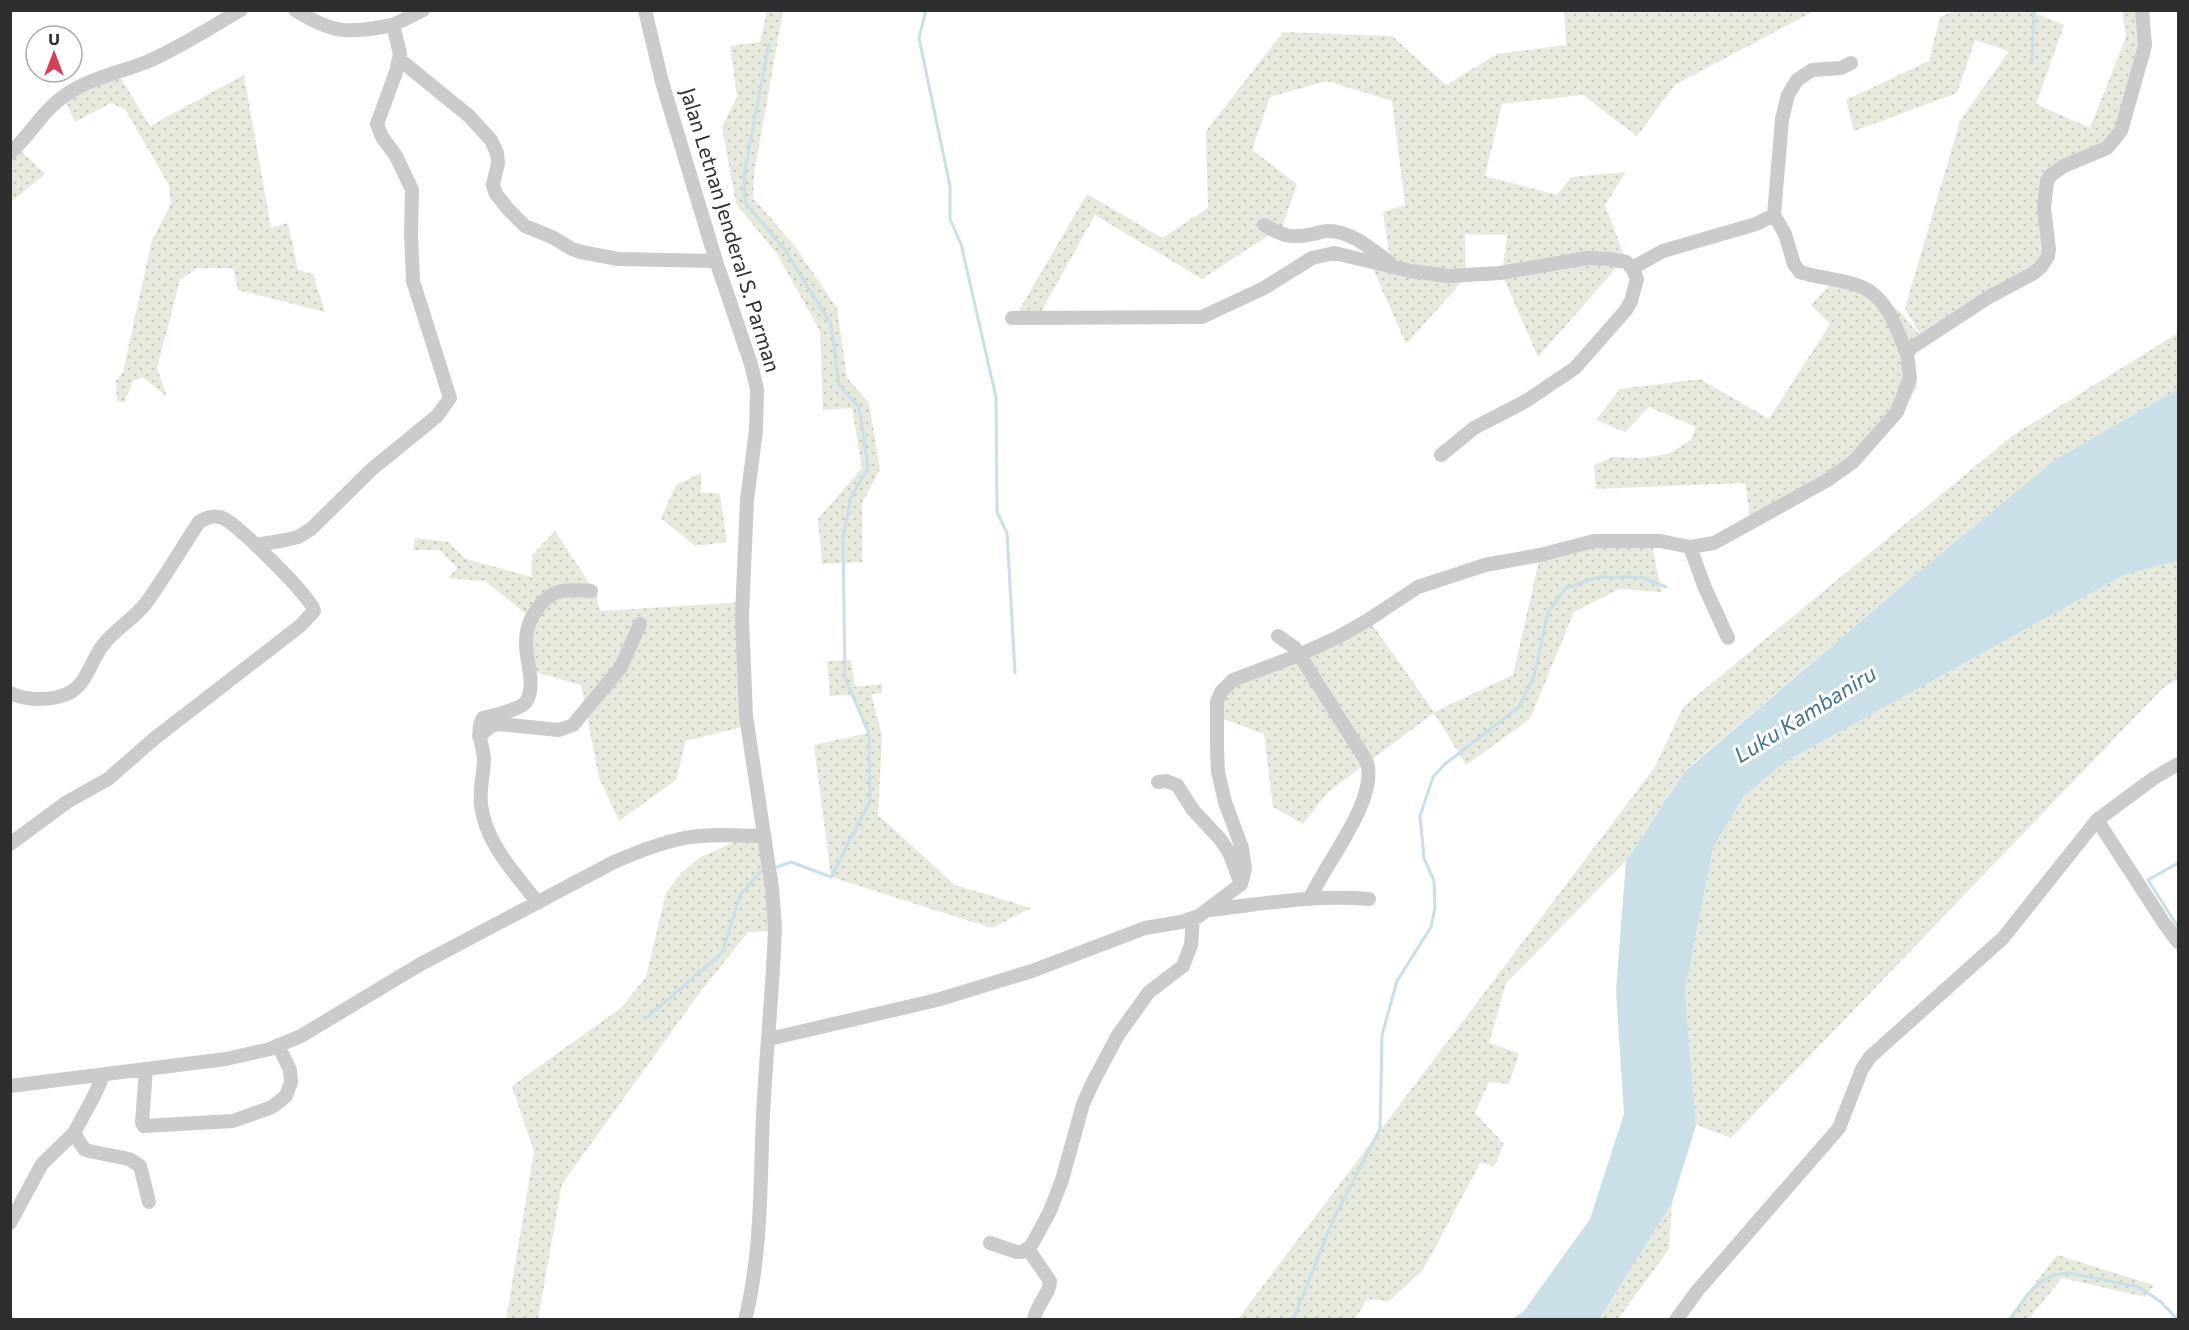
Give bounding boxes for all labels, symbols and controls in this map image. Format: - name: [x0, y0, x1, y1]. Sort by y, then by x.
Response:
- north arrow: [24, 24, 84, 84]
- text: U: [48, 29, 60, 48]
- street label: Jalan Letnan Jenderal S. Parman: [676, 84, 787, 375]
- water label: Luku Kambaniru: [1729, 659, 1881, 768]

